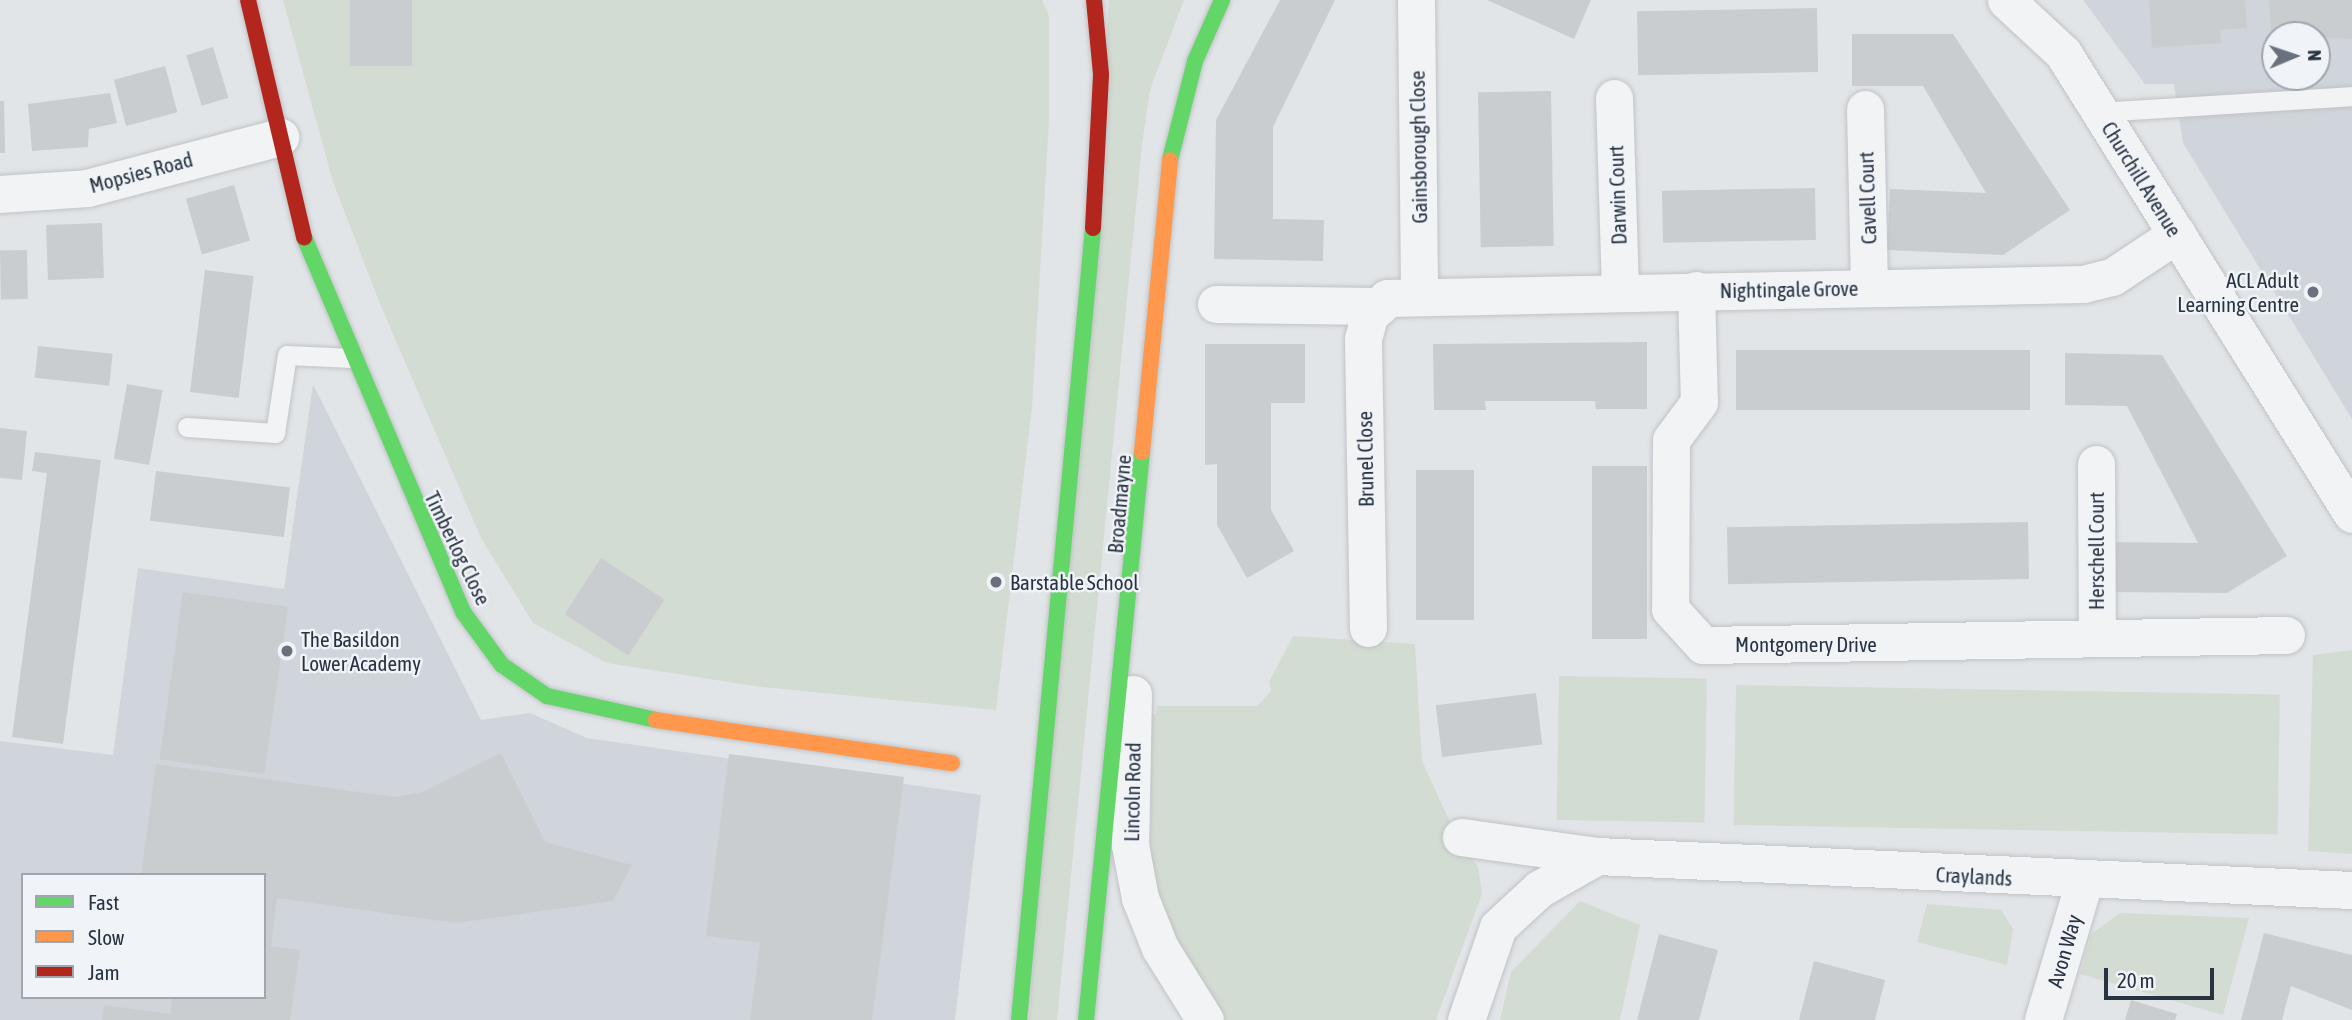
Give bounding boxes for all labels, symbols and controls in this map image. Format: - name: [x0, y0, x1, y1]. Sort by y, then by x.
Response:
- north arrow: [2261, 21, 2331, 91]
- text: N: [2304, 49, 2326, 61]
- street label: Gainsborough Close: [1404, 70, 1432, 224]
- street label: Churchill Avenue: [2097, 117, 2187, 241]
- street label: Darwin Court: [1603, 145, 1631, 245]
- street label: Mopsies Road: [87, 146, 195, 198]
- street label: Cavell Court: [1853, 151, 1881, 245]
- place label: ACL Adult Learning Centre: [2177, 267, 2299, 317]
- street label: Nightingale Grove: [1719, 275, 1859, 303]
- marker: ACL Adult Learning Centre: [2305, 284, 2321, 300]
- street label: Brunel Close: [1352, 411, 1378, 507]
- street label: Broadmayne: [1102, 454, 1136, 554]
- street label: Timberlog Close: [420, 487, 496, 609]
- street label: Herschell Court: [2083, 492, 2109, 610]
- place label: Barstable School: [1010, 569, 1139, 595]
- marker: Barstable School: [988, 574, 1004, 590]
- place label: The Basildon Lower Academy: [301, 626, 421, 676]
- street label: Montgomery Drive: [1735, 631, 1877, 657]
- marker: The Basildon Lower Academy: [279, 643, 295, 659]
- street label: Lincoln Road: [1119, 742, 1145, 842]
- street label: Craylands: [1935, 861, 2013, 891]
- legend: [21, 873, 266, 999]
- text: Fast: [88, 890, 119, 914]
- street label: Avon Way: [2042, 912, 2086, 990]
- text: Slow: [88, 925, 124, 949]
- scale bar: [2107, 954, 2217, 998]
- text: Jam: [88, 960, 120, 984]
- text: 20 m: [2117, 968, 2155, 992]

